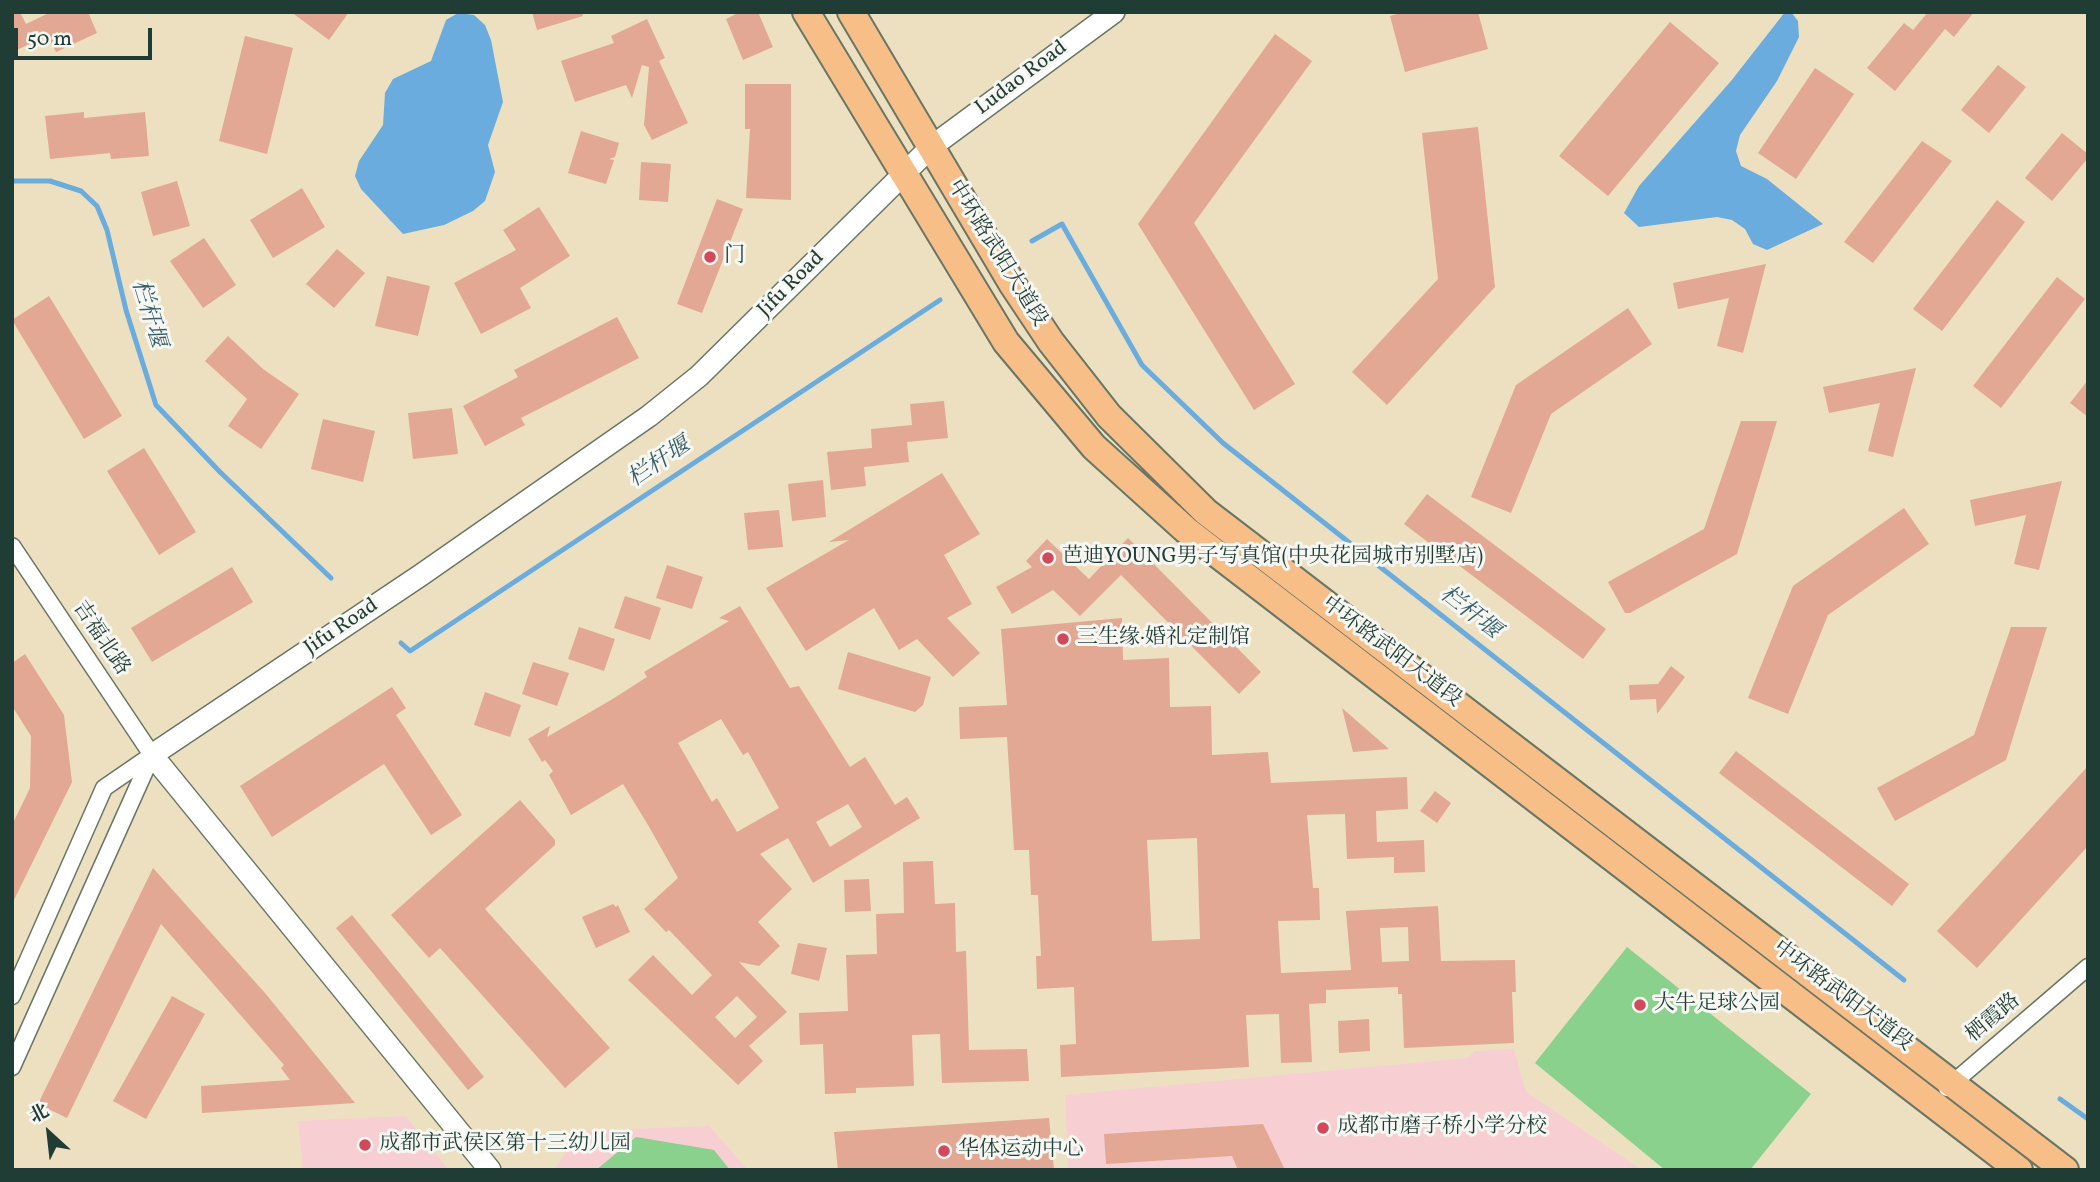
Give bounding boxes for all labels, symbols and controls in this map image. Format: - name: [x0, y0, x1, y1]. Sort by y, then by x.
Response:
- scale bar: [18, 14, 156, 58]
- text: 50 m: [27, 25, 72, 54]
- street label: Ludao Road: [971, 36, 1073, 122]
- street label: 中环路武阳大道段: [941, 176, 1051, 332]
- place label: 门: [724, 244, 745, 270]
- street label: Jifu Road: [753, 246, 831, 324]
- marker: 门: [702, 249, 718, 265]
- water label: 栏杆堰: [124, 277, 170, 351]
- water label: 栏杆堰: [624, 433, 696, 495]
- place label: 芭迪YOUNG男子写真馆(中央花园城市别墅店): [1062, 545, 1483, 571]
- marker: 芭迪YOUNG男子写真馆(中央花园城市别墅店): [1040, 550, 1056, 566]
- water label: 栏杆堰: [1433, 582, 1505, 646]
- street label: 中环路武阳大道段: [1316, 592, 1466, 714]
- street label: Jifu Road: [300, 594, 384, 662]
- street label: 吉福北路: [66, 597, 134, 681]
- place label: 三生缘·婚礼定制馆: [1077, 626, 1250, 652]
- marker: 三生缘·婚礼定制馆: [1055, 631, 1071, 647]
- street label: 中环路武阳大道段: [1767, 936, 1917, 1058]
- street label: 栖霞路: [1962, 989, 2026, 1049]
- place label: 大牛足球公园: [1654, 992, 1780, 1018]
- marker: 大牛足球公园: [1632, 997, 1648, 1013]
- north arrow: [14, 1098, 84, 1168]
- text: 北: [25, 1098, 54, 1130]
- place label: 成都市磨子桥小学分校: [1337, 1115, 1547, 1141]
- marker: 成都市磨子桥小学分校: [1315, 1120, 1331, 1136]
- place label: 成都市武侯区第十三幼儿园: [379, 1132, 631, 1158]
- marker: 成都市武侯区第十三幼儿园: [357, 1137, 373, 1153]
- place label: 华体运动中心: [958, 1138, 1084, 1164]
- marker: 华体运动中心: [936, 1143, 952, 1159]

